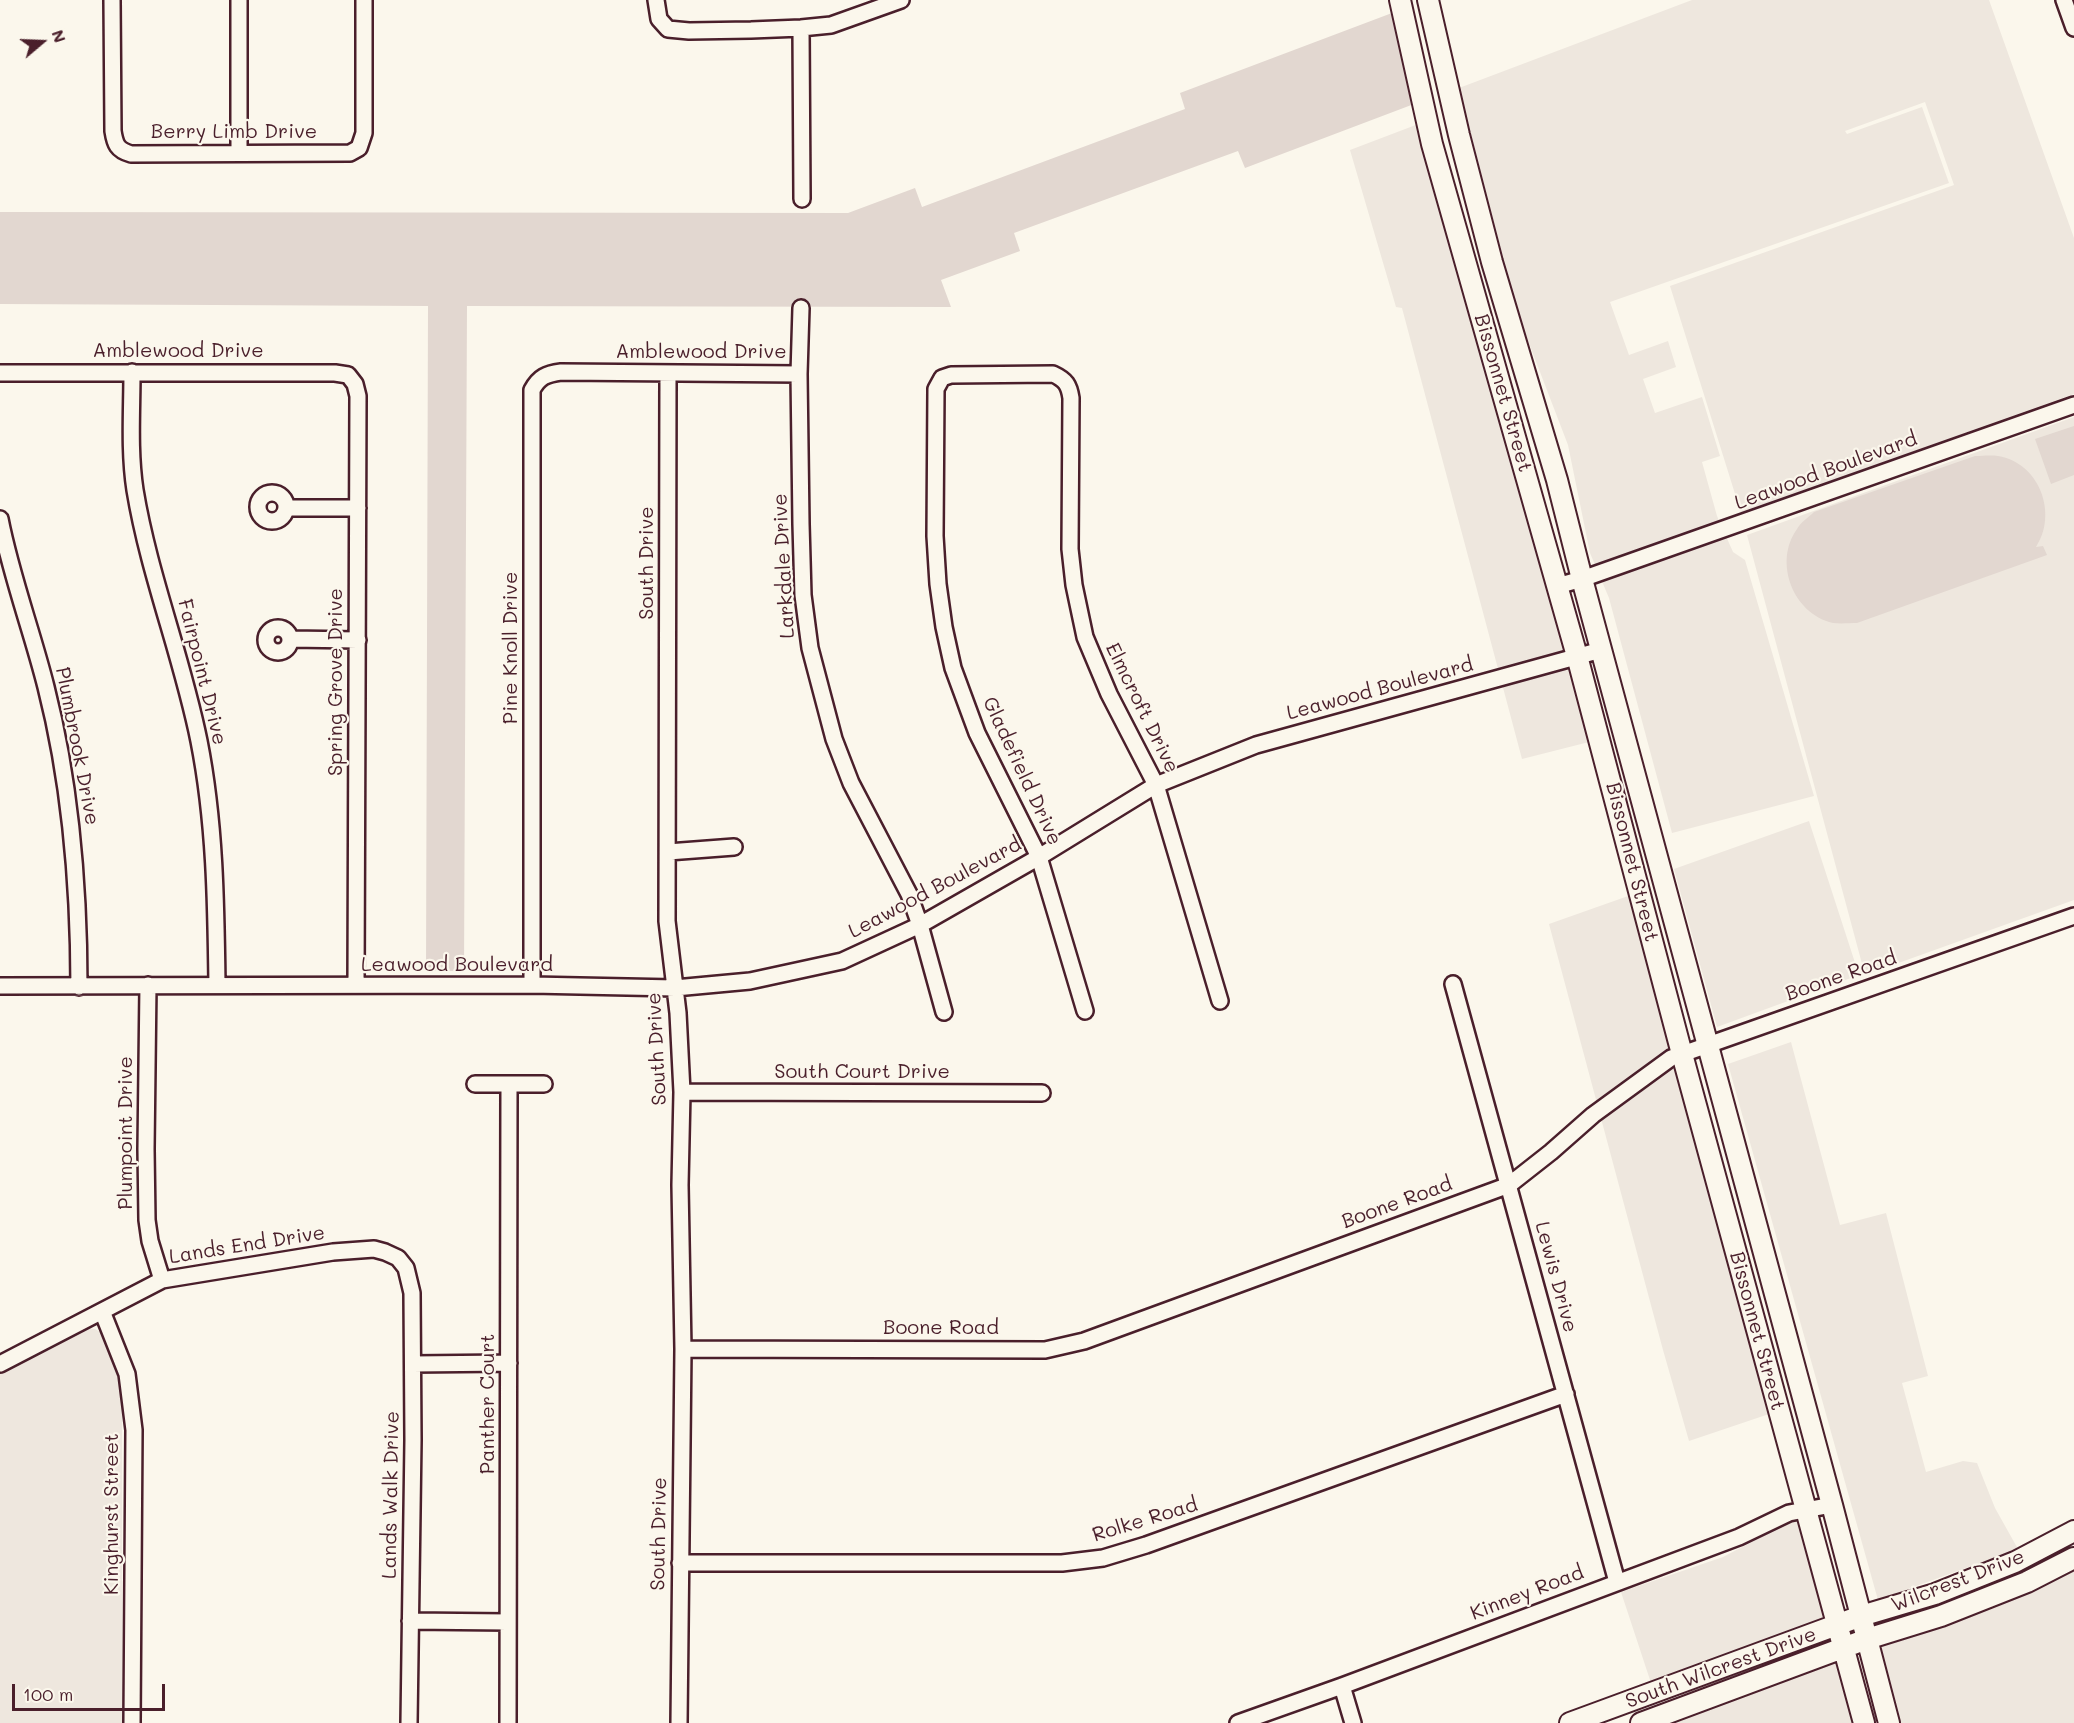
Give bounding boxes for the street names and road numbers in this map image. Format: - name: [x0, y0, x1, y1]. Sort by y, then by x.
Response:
- street label: Berry Limb Drive: [151, 120, 317, 144]
- street label: Bissonnet Street: [1469, 311, 1537, 475]
- street label: Amblewood Drive: [92, 339, 264, 363]
- street label: Amblewood Drive: [615, 340, 787, 364]
- street label: Leawood Boulevard: [1732, 427, 1920, 515]
- street label: Larkdale Drive: [768, 493, 800, 639]
- street label: South Drive: [635, 506, 659, 620]
- street label: Pine Knoll Drive: [499, 572, 523, 724]
- street label: Spring Grove Drive: [324, 588, 348, 776]
- street label: Fairpoint Drive: [172, 597, 232, 747]
- street label: Elmcroft Drive: [1100, 639, 1184, 777]
- street label: Leawood Boulevard: [1284, 653, 1476, 725]
- street label: Plumbrook Drive: [50, 665, 104, 827]
- street label: Gladefield Drive: [977, 693, 1067, 849]
- street label: Bissonnet Street: [1601, 780, 1663, 944]
- street label: Leawood Boulevard: [845, 832, 1025, 944]
- street label: Boone Road: [1782, 946, 1900, 1006]
- street label: Leawood Boulevard: [361, 953, 553, 977]
- street label: South Drive: [642, 992, 672, 1106]
- street label: Plumpoint Drive: [114, 1056, 138, 1210]
- street label: South Court Drive: [774, 1060, 950, 1084]
- street label: Boone Road: [1338, 1172, 1456, 1234]
- street label: Lewis Drive: [1530, 1219, 1582, 1335]
- street label: Lands End Drive: [167, 1221, 327, 1269]
- street label: Bissonnet Street: [1724, 1249, 1790, 1413]
- street label: Boone Road: [883, 1316, 999, 1340]
- street label: Panther Court: [476, 1334, 500, 1474]
- street label: Lands Walk Drive: [378, 1411, 404, 1579]
- street label: Kinghurst Street: [100, 1433, 124, 1595]
- street label: South Drive: [646, 1477, 672, 1591]
- street label: Rolke Road: [1089, 1493, 1201, 1547]
- street label: Wilcrest Drive: [1888, 1545, 2028, 1617]
- street label: Kinney Road: [1467, 1560, 1587, 1626]
- street label: South Wilcrest Drive: [1622, 1622, 1820, 1714]

